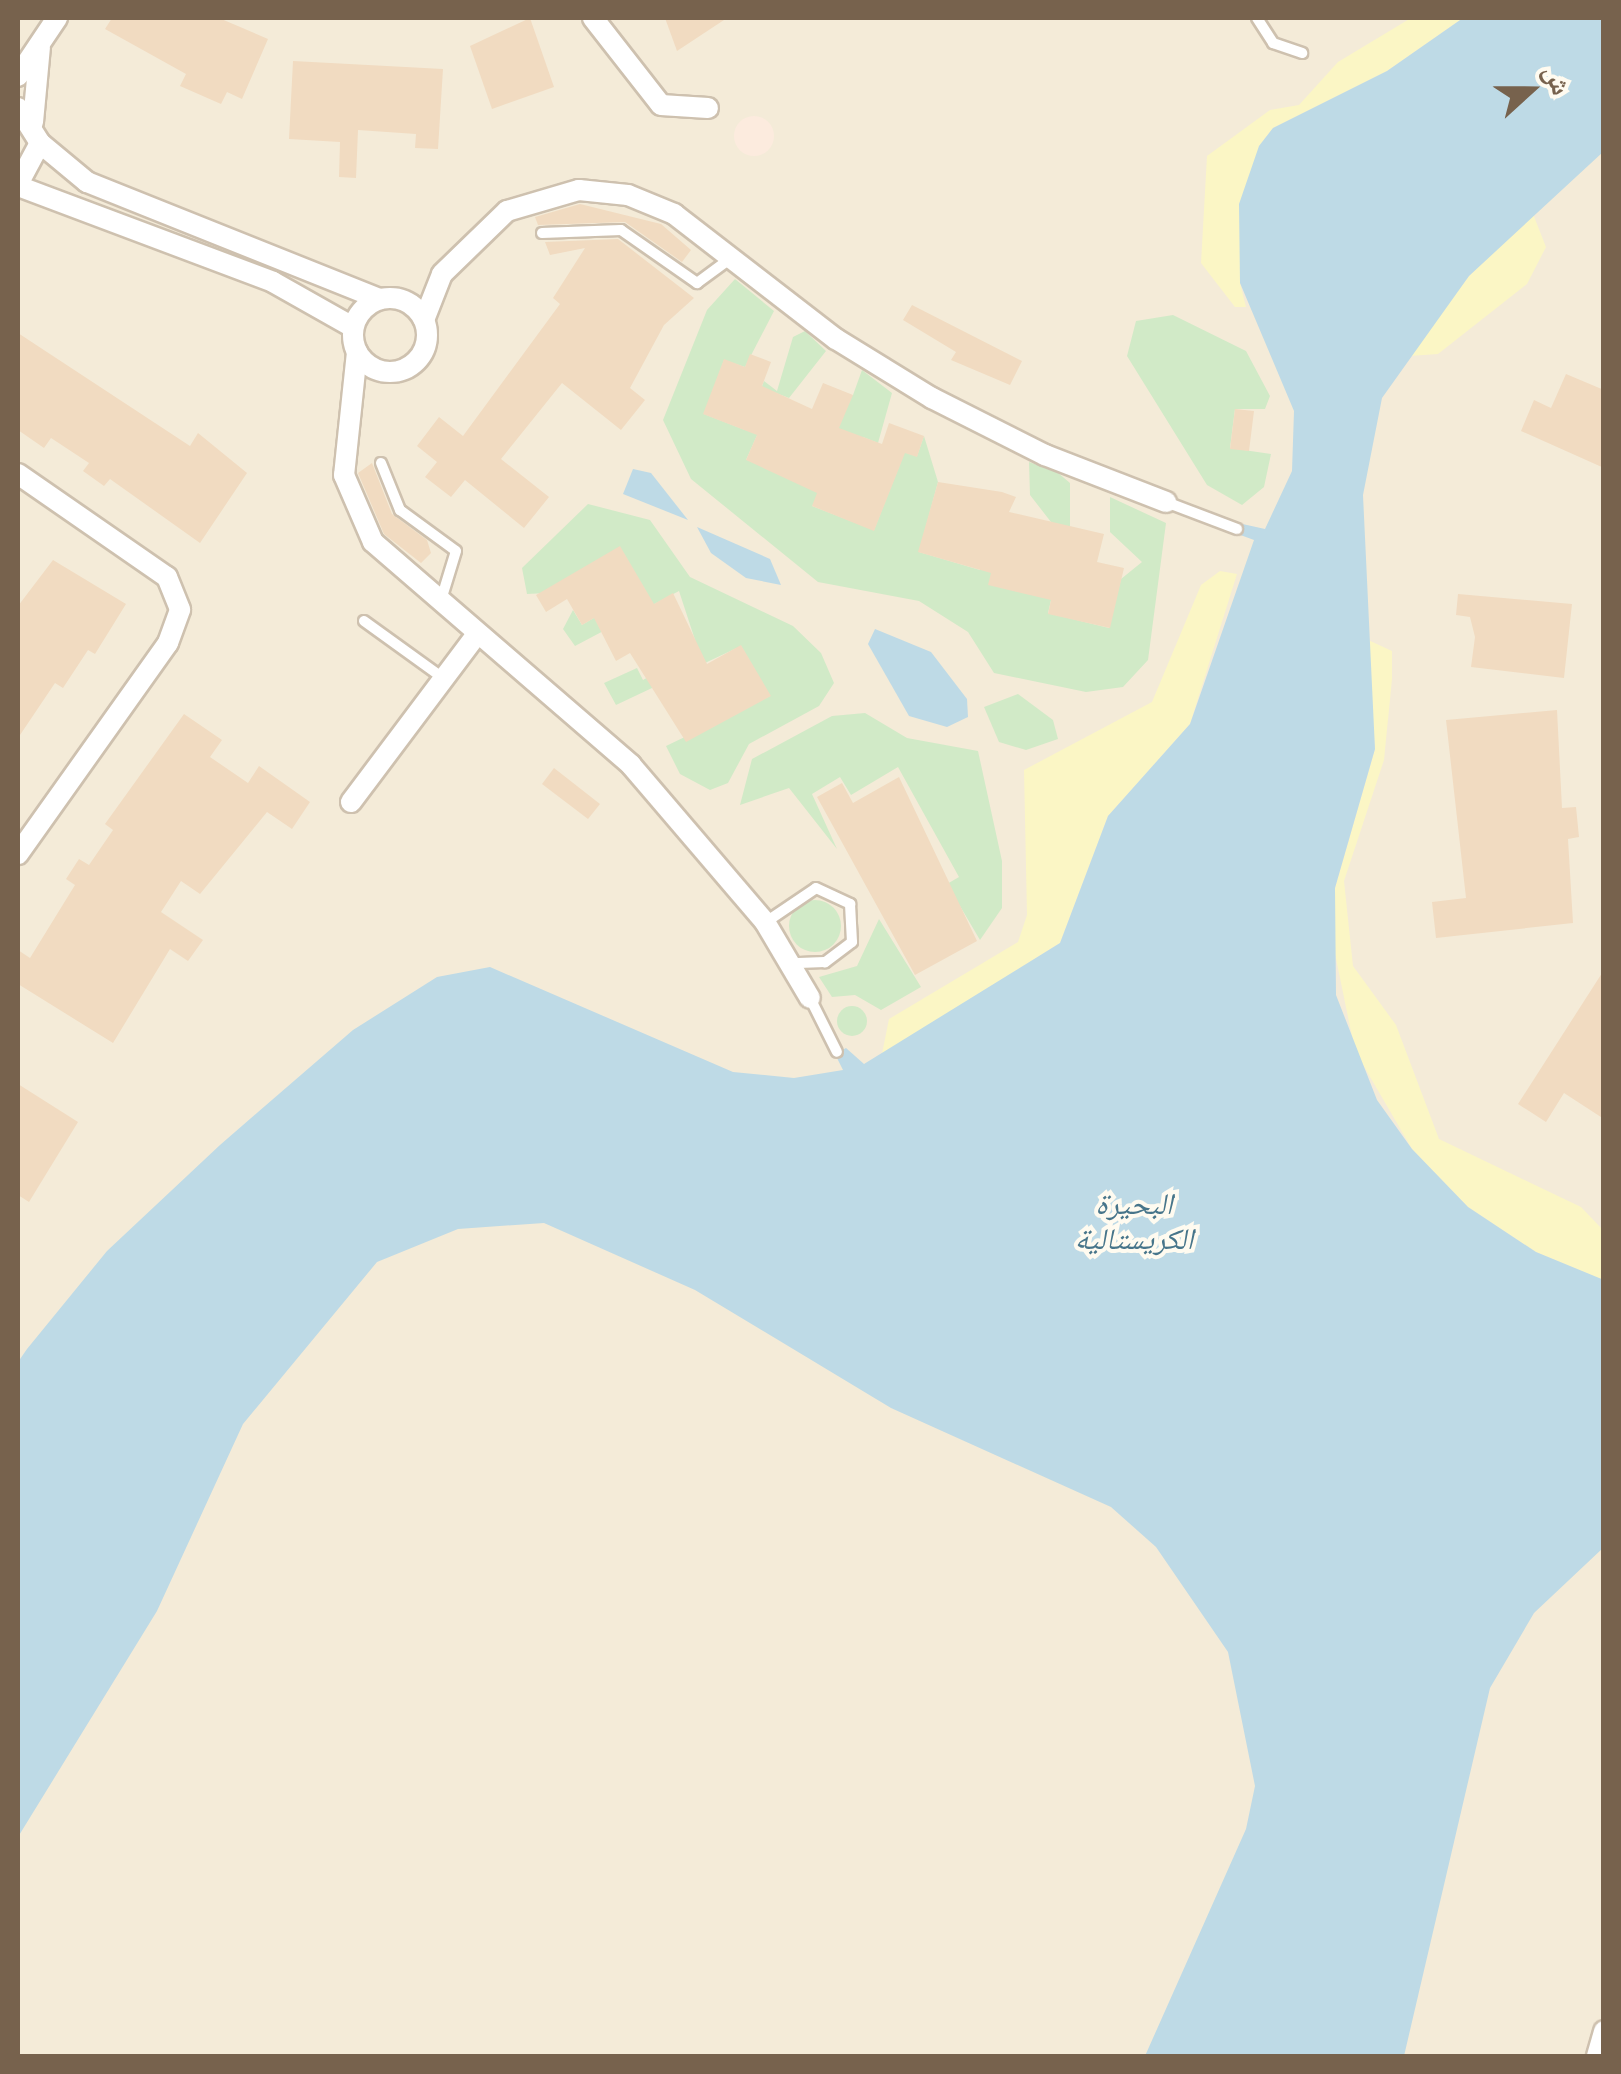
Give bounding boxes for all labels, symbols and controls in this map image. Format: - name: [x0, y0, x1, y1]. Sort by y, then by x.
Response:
- north arrow: [1481, 40, 1581, 140]
- text: ش: [1538, 59, 1580, 99]
- water label: البحيرة الكريستالية: [1075, 1184, 1193, 1254]

